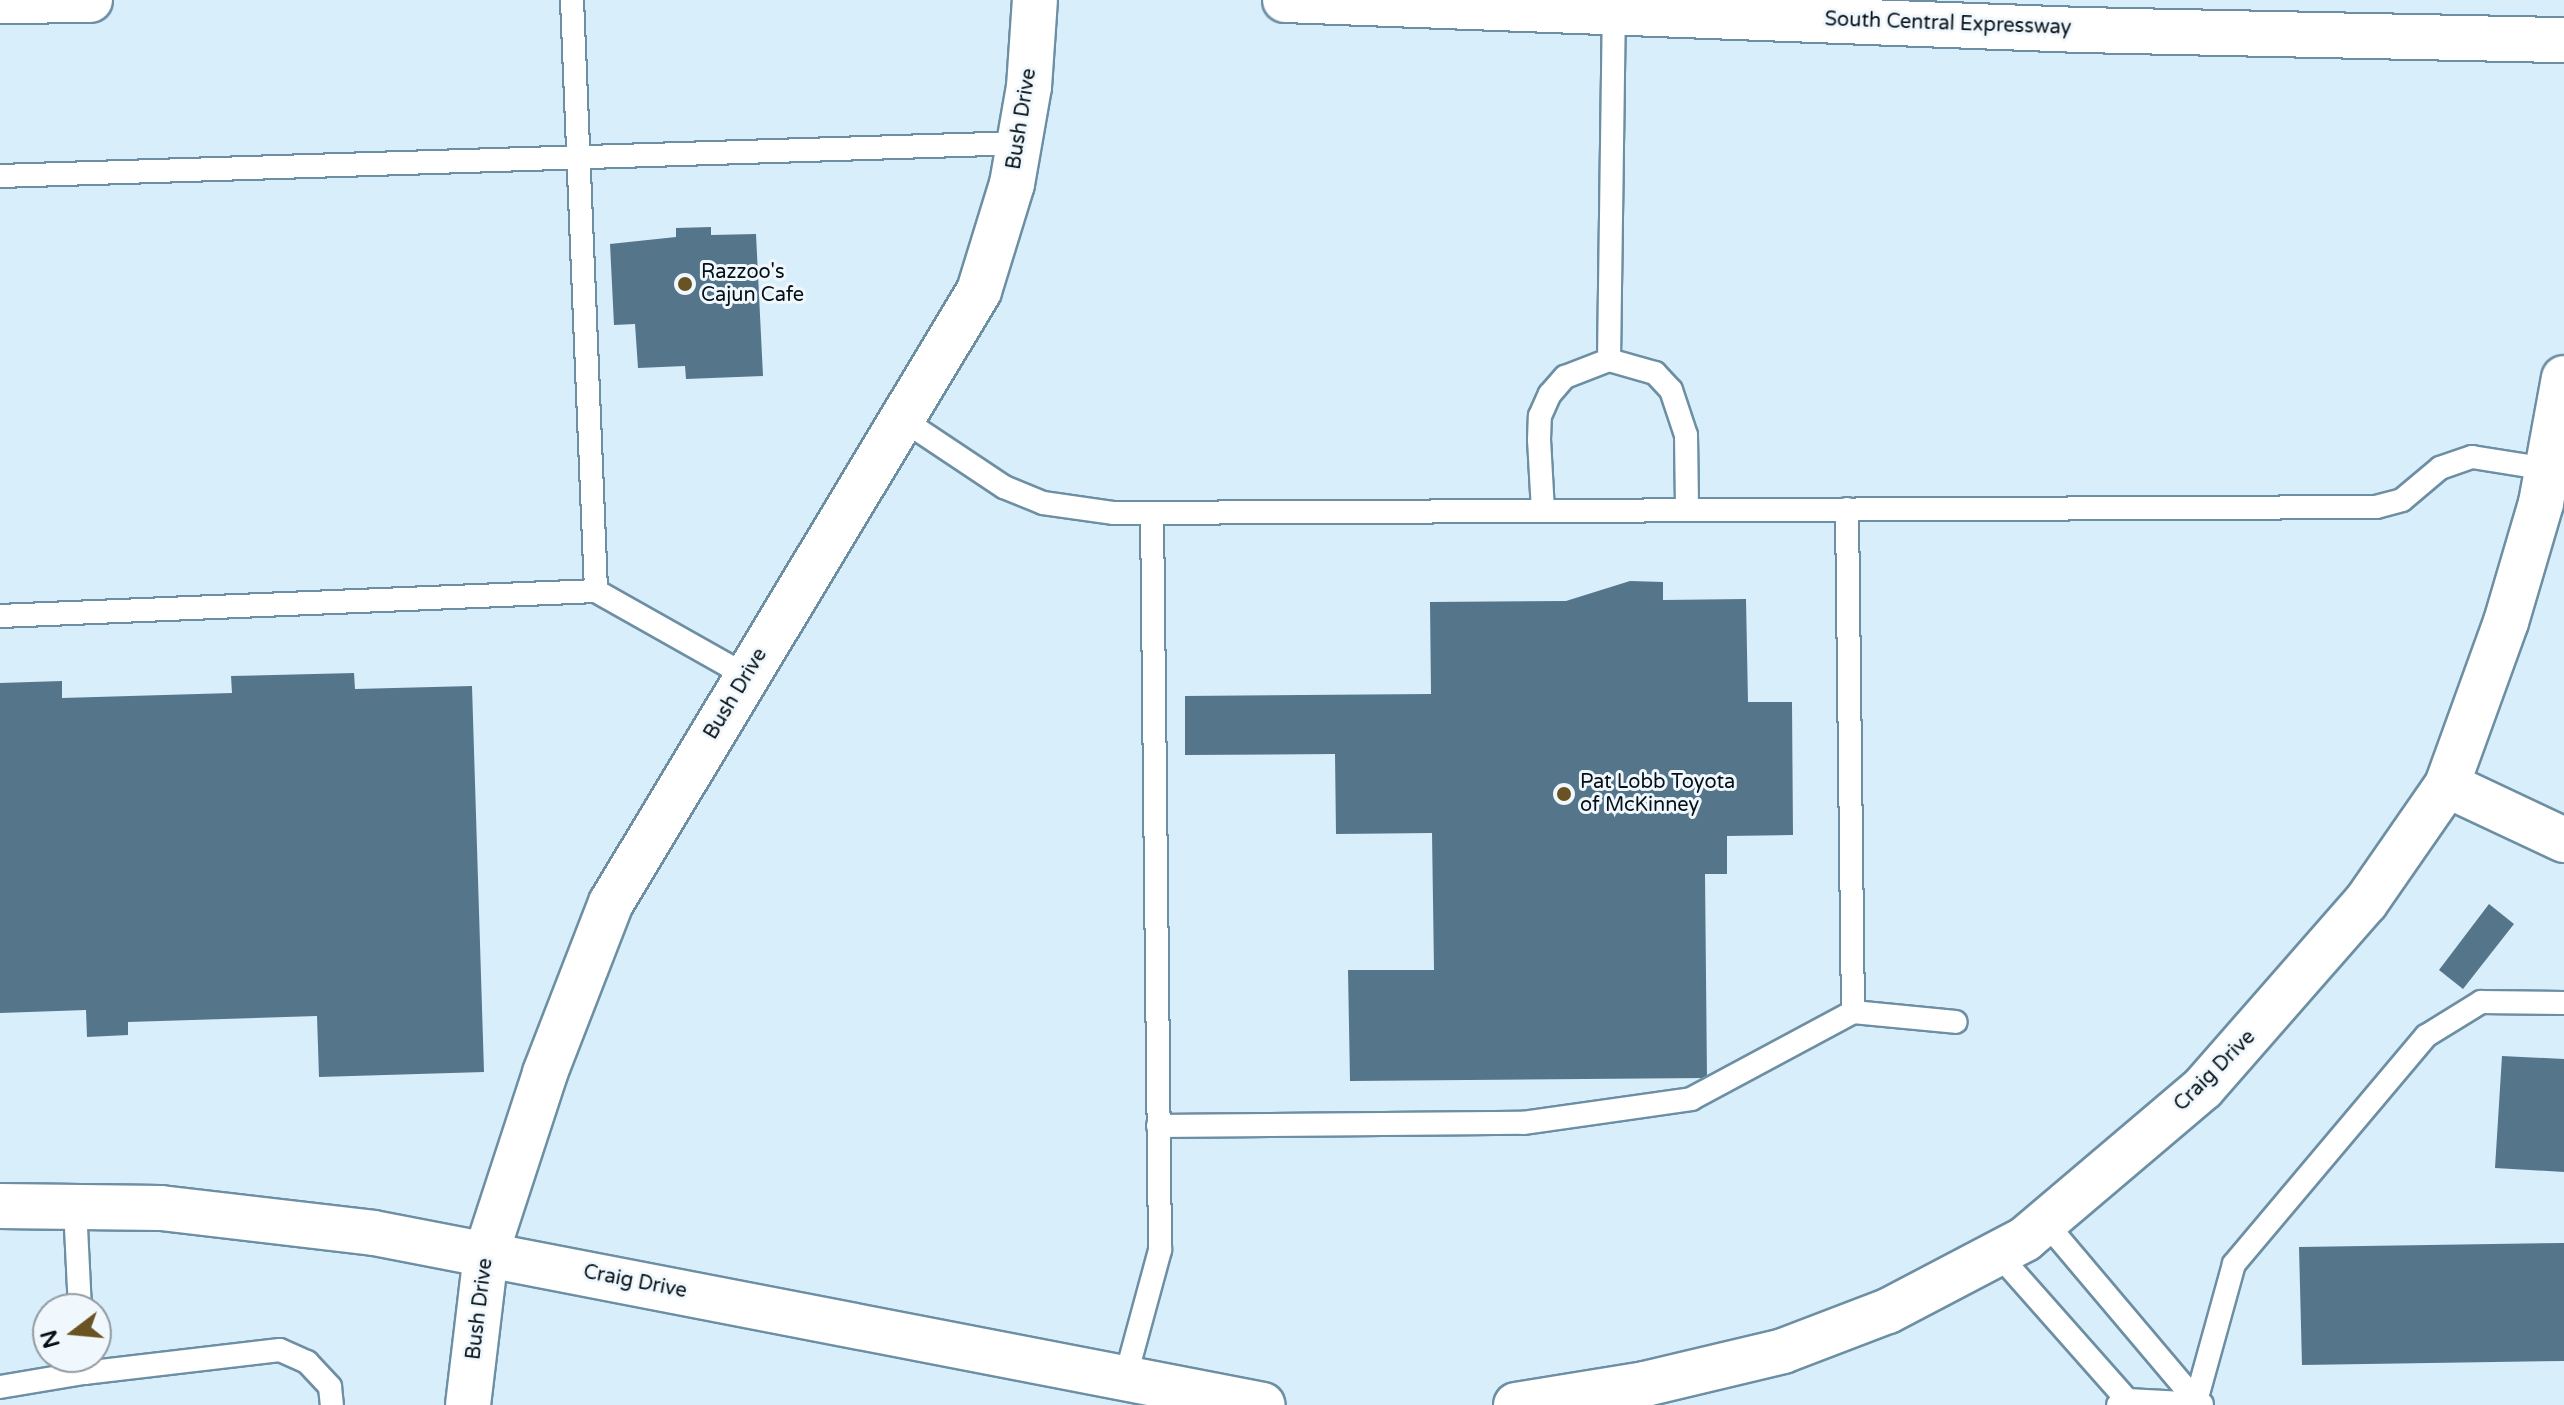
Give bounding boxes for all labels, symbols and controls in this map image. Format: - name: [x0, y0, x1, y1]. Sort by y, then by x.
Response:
- street label: South Central Expressway: [1824, 8, 2072, 40]
- street label: Bush Drive: [1002, 67, 1042, 171]
- place label: Razzoo's Cajun Cafe: [701, 260, 804, 307]
- marker: Razzoo's Cajun Cafe: [676, 275, 694, 293]
- street label: Bush Drive: [699, 644, 773, 744]
- place label: Pat Lobb Toyota of McKinney: [1580, 770, 1735, 817]
- marker: Pat Lobb Toyota of McKinney: [1555, 785, 1573, 803]
- street label: Craig Drive: [2169, 1025, 2261, 1117]
- street label: Bush Drive: [462, 1257, 498, 1361]
- street label: Craig Drive: [581, 1260, 689, 1304]
- north arrow: [32, 1293, 112, 1373]
- text: N: [36, 1327, 66, 1351]

